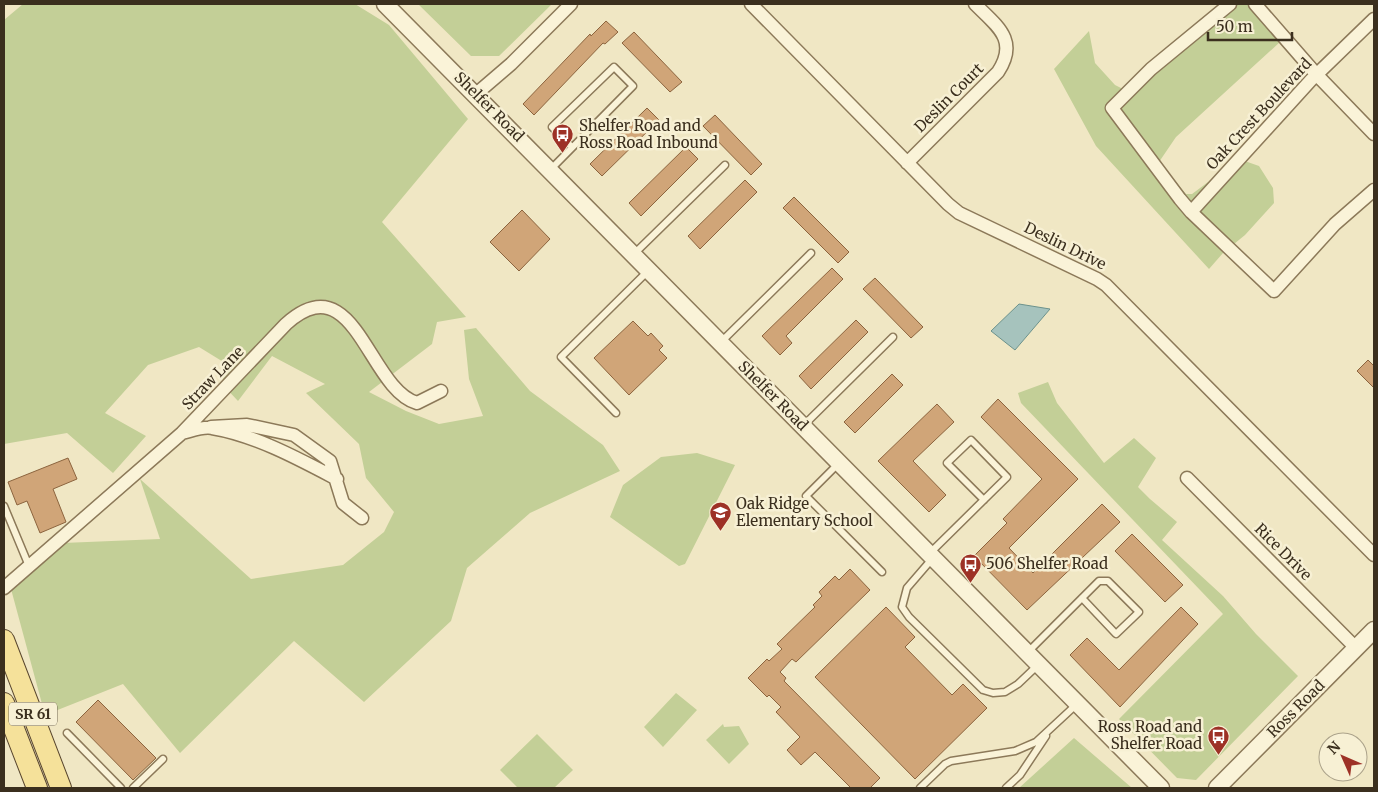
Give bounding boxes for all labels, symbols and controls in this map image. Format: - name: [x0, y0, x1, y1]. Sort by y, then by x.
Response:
- scale bar: [1208, 10, 1292, 42]
- text: 50 m: [1216, 17, 1253, 36]
- street label: Oak Crest Boulevard: [1202, 54, 1315, 173]
- street label: Deslin Court: [910, 59, 987, 136]
- street label: Shelfer Road: [450, 68, 528, 146]
- place label: Shelfer Road and Ross Road Inbound: [579, 116, 718, 152]
- bus stop icon: Shelfer Road and Ross Road Inbound: [551, 123, 575, 154]
- street label: Deslin Drive: [1021, 218, 1109, 274]
- street label: Straw Lane: [178, 342, 248, 413]
- street label: Shelfer Road: [734, 357, 812, 435]
- place label: Oak Ridge Elementary School: [736, 494, 873, 530]
- school or university icon: Oak Ridge Elementary School: [708, 501, 732, 532]
- street label: Rice Drive: [1251, 519, 1316, 584]
- bus stop icon: 506 Shelfer Road: [958, 552, 982, 583]
- place label: 506 Shelfer Road: [986, 554, 1108, 573]
- street label: Ross Road: [1263, 676, 1328, 741]
- road number: SR 61: [9, 702, 57, 726]
- place label: Ross Road and Shelfer Road: [1098, 717, 1202, 753]
- bus stop icon: Ross Road and Shelfer Road: [1206, 724, 1230, 755]
- north arrow: [1318, 732, 1368, 782]
- text: N: [1324, 738, 1344, 758]

